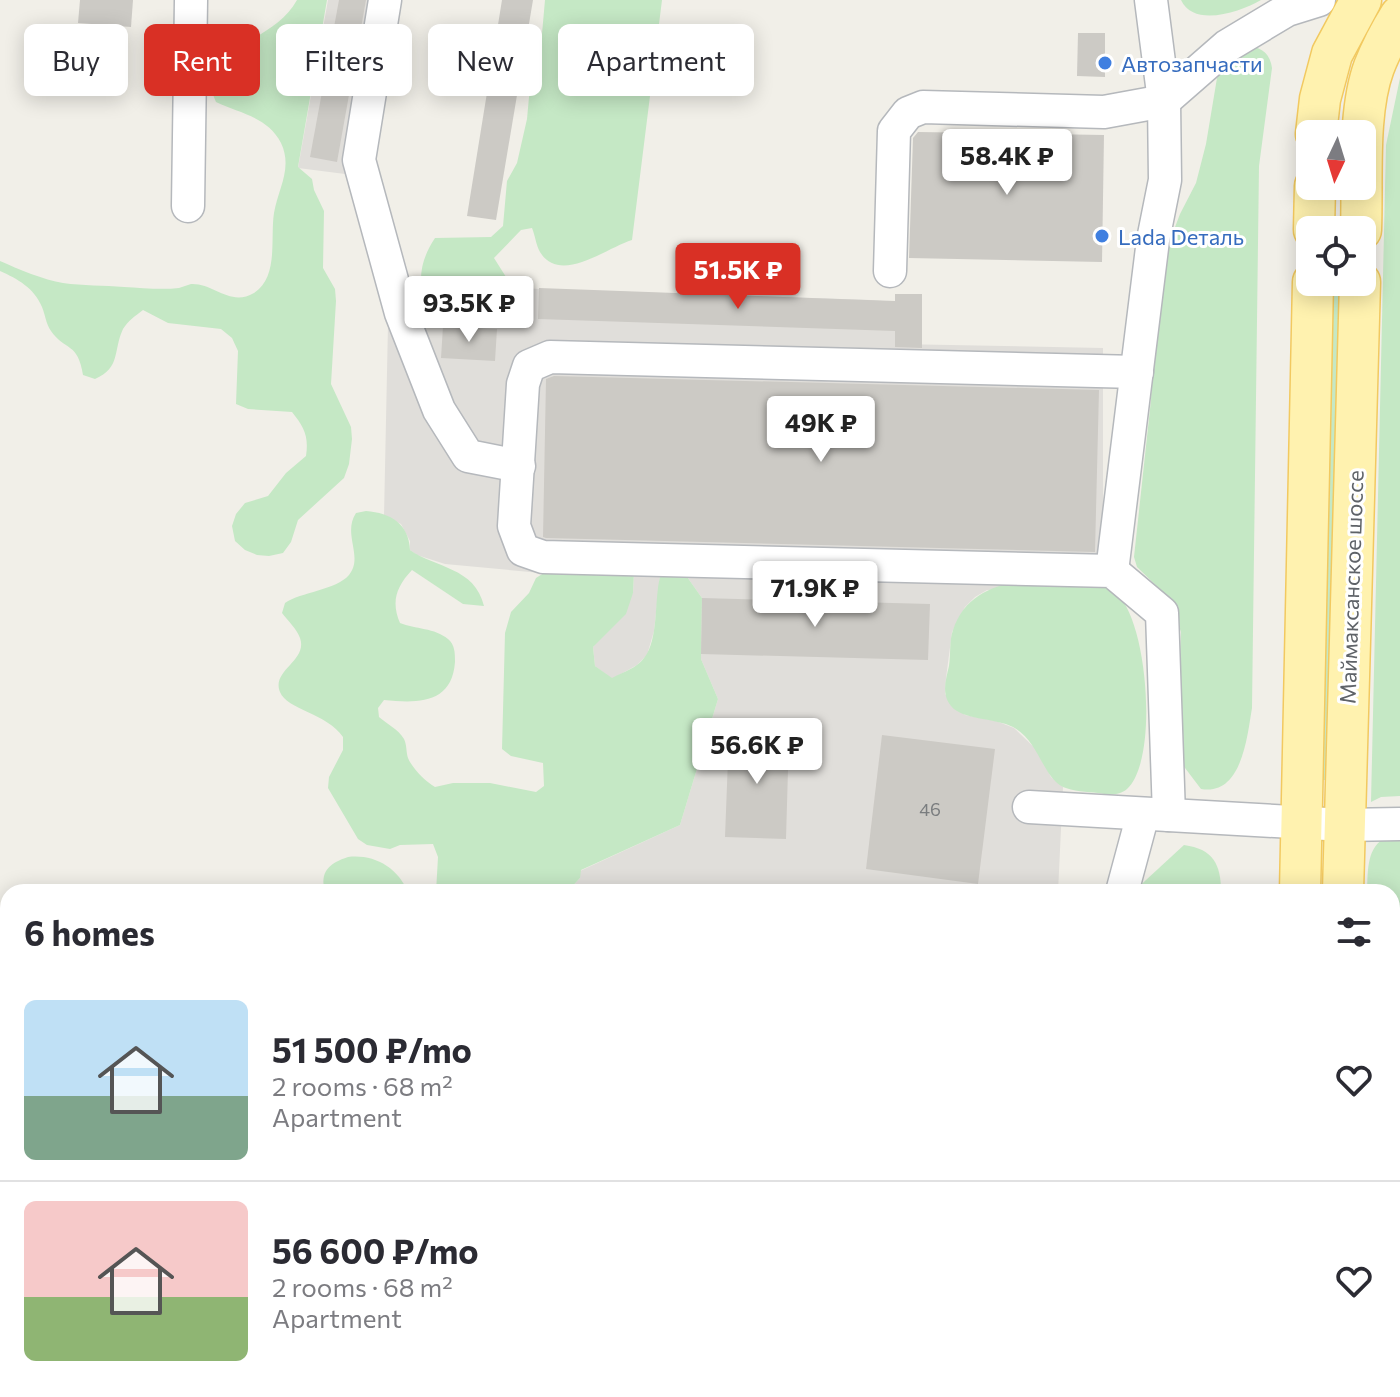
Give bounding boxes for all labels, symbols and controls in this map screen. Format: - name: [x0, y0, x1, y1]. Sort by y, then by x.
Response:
- chip: Buy: [24, 24, 128, 96]
- chip: Rent: [144, 24, 260, 96]
- chip: Filters: [276, 24, 412, 96]
- chip: New: [428, 24, 542, 96]
- chip: Apartment: [558, 24, 754, 96]
- place label: Автозапчасти: [1121, 50, 1263, 77]
- marker: Автозапчасти: [1096, 54, 1114, 72]
- north arrow: [1296, 120, 1376, 200]
- map controls: [1296, 120, 1376, 296]
- pin: 58.4K ₽: [933, 129, 1081, 197]
- text: 58.4K ₽: [960, 139, 1054, 170]
- button: locate: [1296, 216, 1376, 296]
- place label: Lada Dеталь: [1118, 223, 1244, 250]
- marker: Lada Dеталь: [1093, 227, 1111, 245]
- pin: 51.5K ₽: [664, 243, 812, 311]
- text: 51.5K ₽: [693, 253, 783, 284]
- pin: 93.5K ₽: [395, 276, 543, 344]
- text: 93.5K ₽: [423, 286, 515, 317]
- pin: 49K ₽: [765, 396, 877, 464]
- text: 49K ₽: [785, 406, 857, 437]
- street label: Маймаксанское шоссе: [1333, 470, 1369, 704]
- pin: 71.9K ₽: [741, 561, 889, 629]
- text: 71.9K ₽: [771, 571, 859, 602]
- pin: 56.6K ₽: [683, 718, 831, 786]
- text: 56.6K ₽: [710, 728, 804, 759]
- house number: 46: [919, 798, 941, 820]
- icon: filters: [1332, 910, 1376, 954]
- text: 6 homes: [24, 911, 155, 953]
- text: 51 500 ₽/mo: [272, 1028, 472, 1070]
- icon: home: [88, 1032, 184, 1128]
- icon: heart: [1332, 1058, 1376, 1102]
- text: 2 rooms · 68 m²: [272, 1070, 453, 1101]
- text: Apartment: [272, 1101, 402, 1132]
- text: 56 600 ₽/mo: [272, 1229, 479, 1271]
- icon: home: [88, 1233, 184, 1329]
- icon: heart: [1332, 1259, 1376, 1303]
- text: 2 rooms · 68 m²: [272, 1271, 453, 1302]
- text: Apartment: [272, 1302, 402, 1333]

